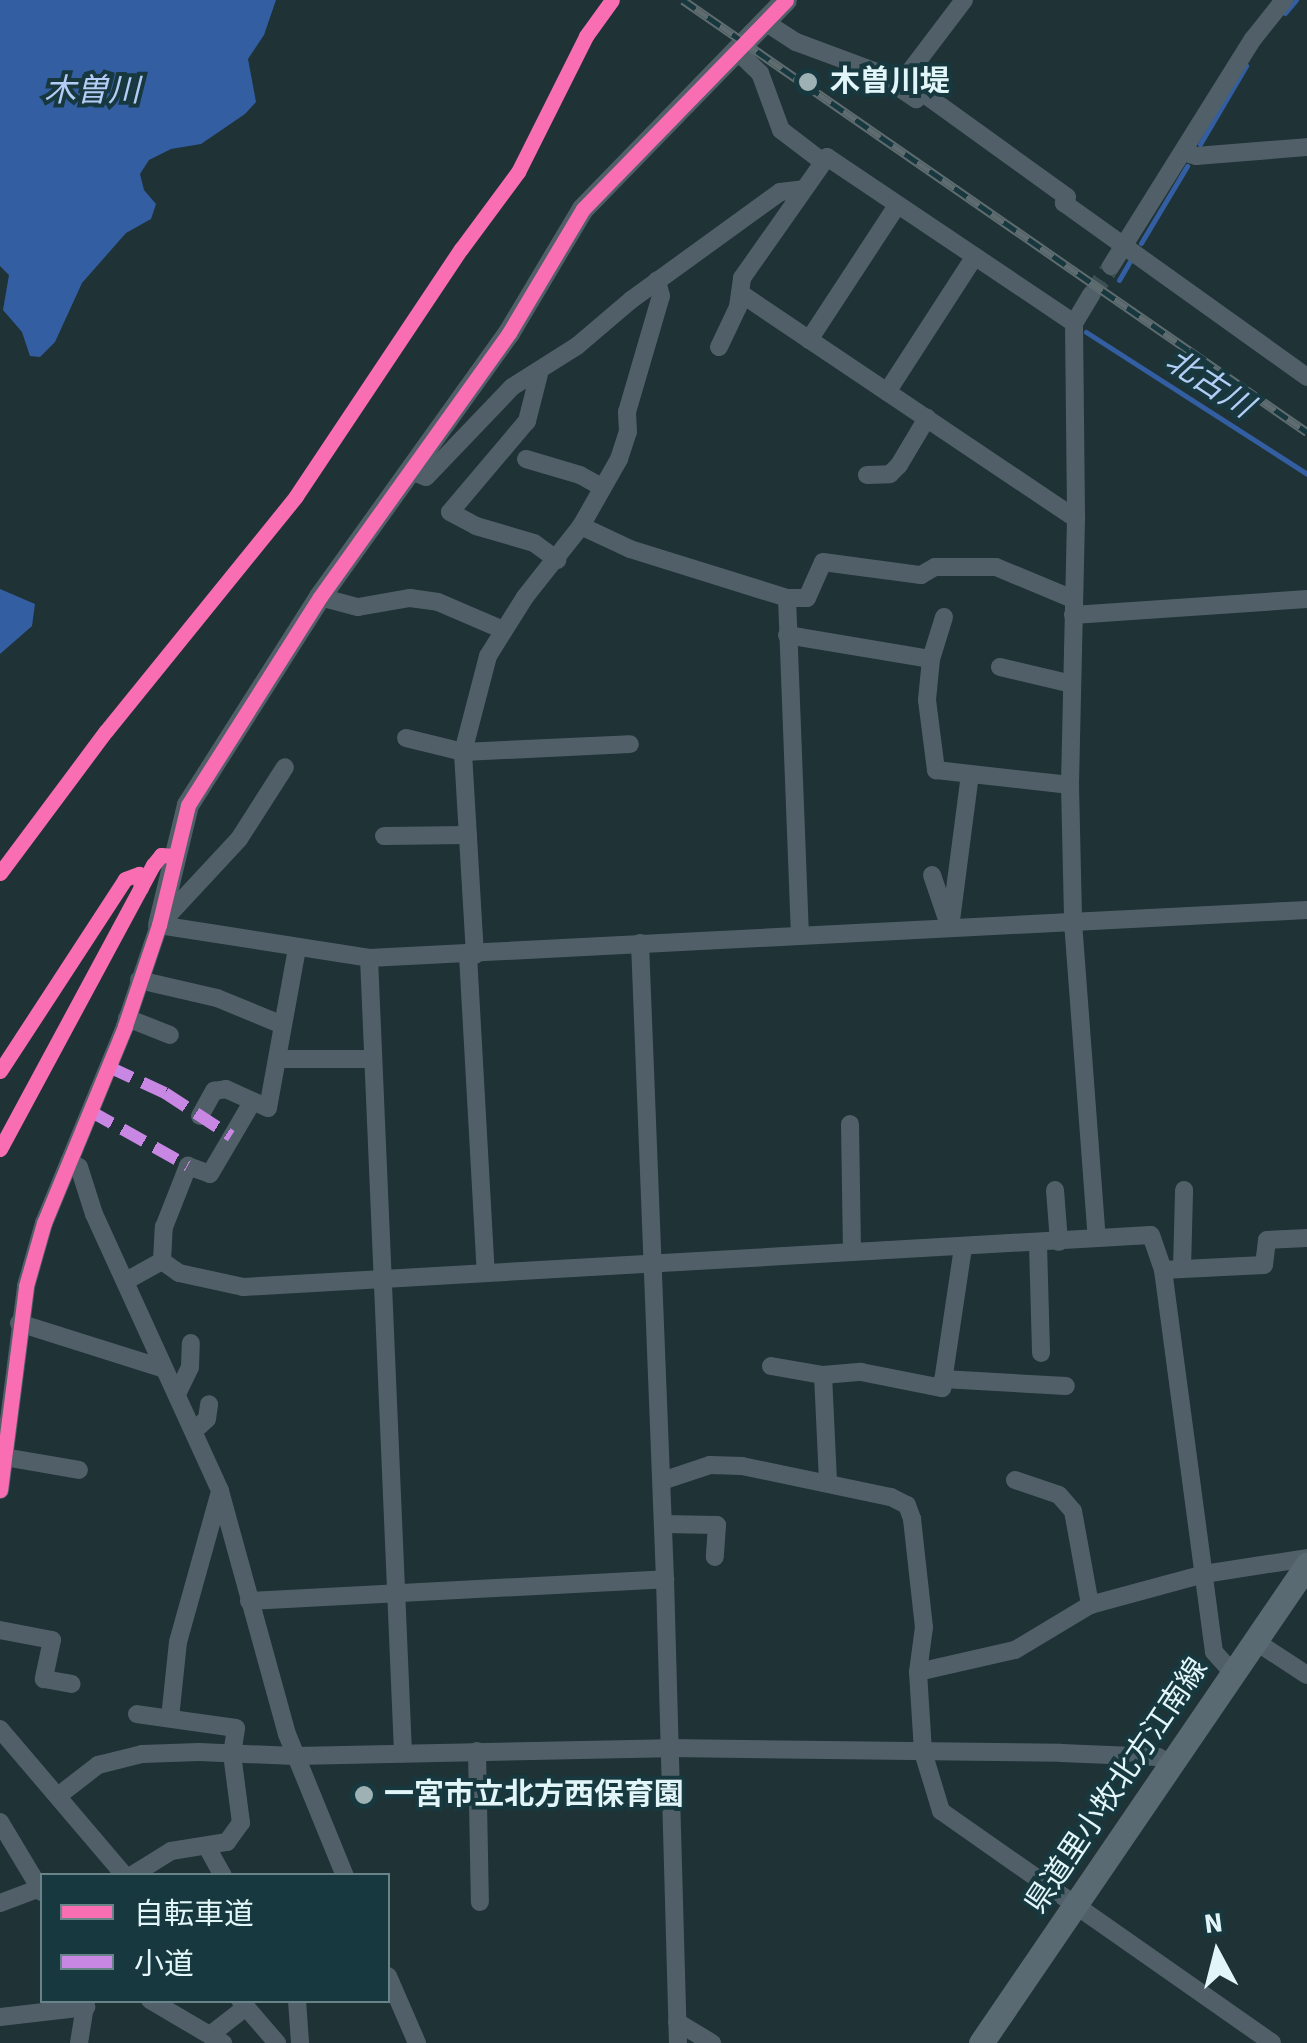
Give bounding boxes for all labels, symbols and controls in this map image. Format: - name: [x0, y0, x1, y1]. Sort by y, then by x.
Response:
- place label: 木曽川堤: [830, 64, 950, 100]
- marker: 木曽川堤: [795, 69, 821, 95]
- water label: 木曽川: [44, 72, 140, 110]
- water label: 北古川: [1158, 342, 1260, 426]
- street label: 県道里小牧北方江南線: [1018, 1652, 1216, 1920]
- place label: 一宮市立北方西保育園: [384, 1777, 684, 1813]
- marker: 一宮市立北方西保育園: [353, 1784, 375, 1806]
- legend: [40, 1873, 390, 2003]
- text: 自転車道: [134, 1893, 254, 1936]
- text: N: [1202, 1902, 1225, 1944]
- north arrow: [1167, 1903, 1267, 2003]
- text: 小道: [134, 1943, 194, 1986]

